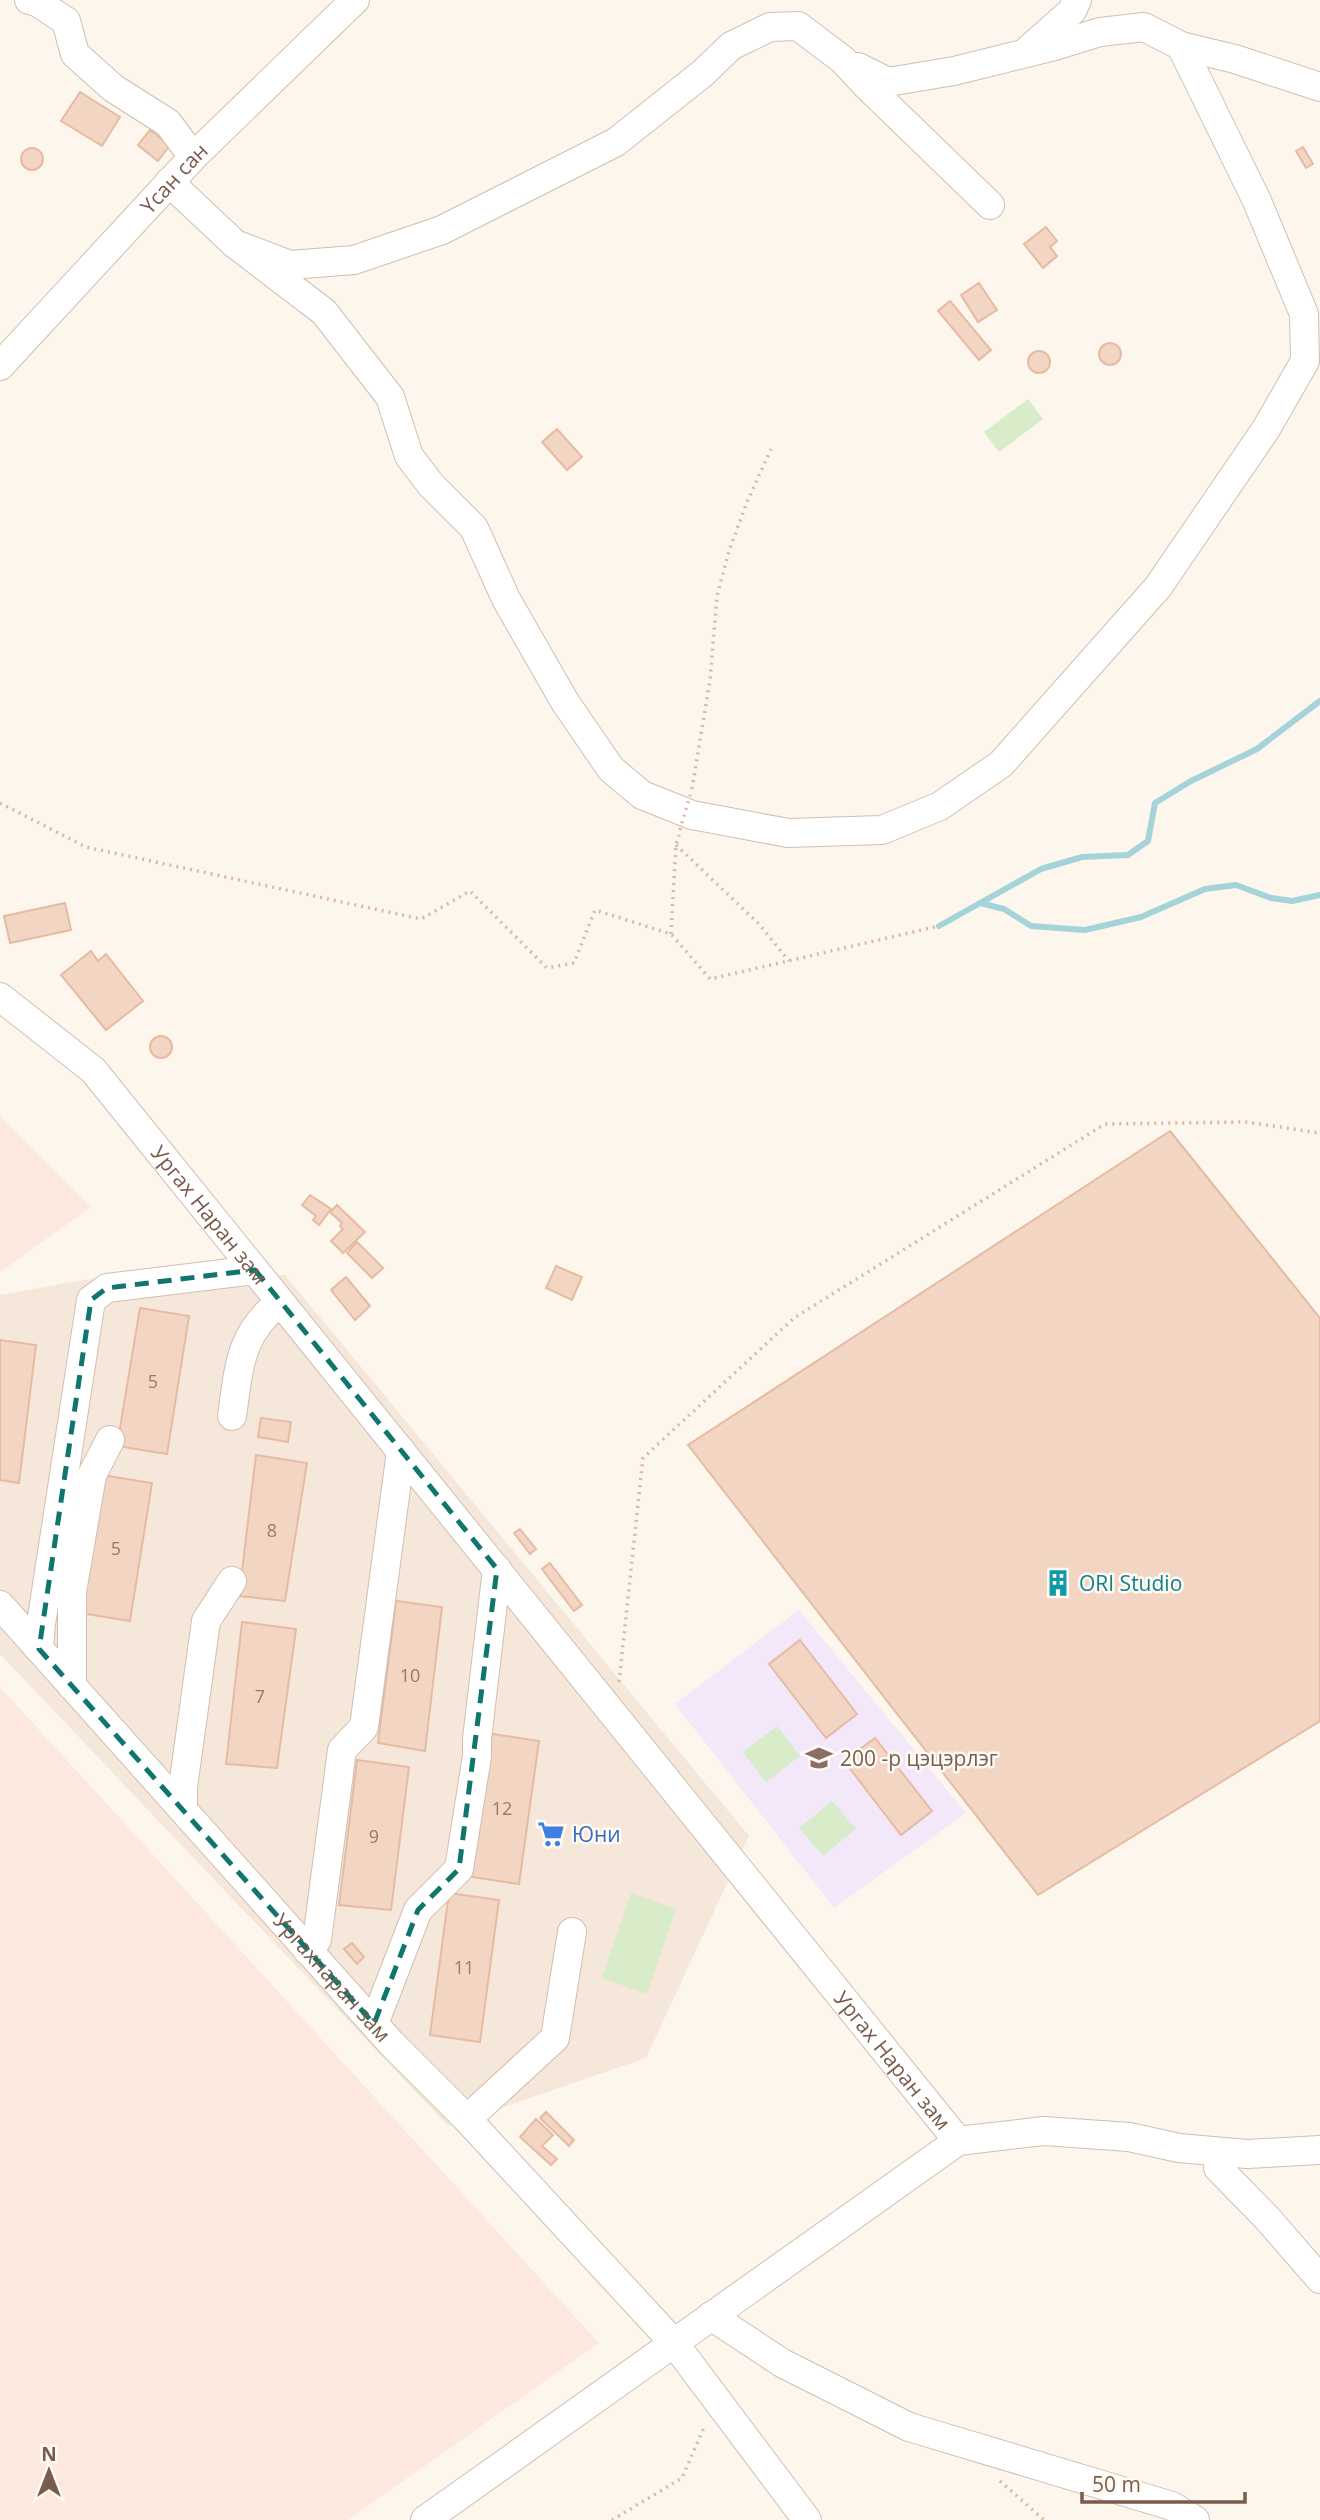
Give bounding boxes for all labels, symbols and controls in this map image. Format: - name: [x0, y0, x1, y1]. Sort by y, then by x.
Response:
- street label: Үсан сан: [134, 136, 214, 220]
- street label: Ургах Наран зам: [145, 1139, 274, 1290]
- house number: 5: [148, 1369, 158, 1393]
- house number: 8: [267, 1518, 277, 1542]
- house number: 5: [111, 1536, 121, 1560]
- building icon: ORI Studio: [1043, 1568, 1073, 1598]
- place label: ORI Studio: [1079, 1569, 1182, 1597]
- house number: 10: [400, 1663, 420, 1687]
- house number: 7: [255, 1684, 265, 1708]
- school or university icon: 200 -р цэцэрлэг: [804, 1743, 834, 1773]
- place label: 200 -р цэцэрлэг: [840, 1744, 998, 1772]
- house number: 12: [492, 1796, 512, 1820]
- supermarket icon: Юни: [536, 1819, 566, 1849]
- place label: Юни: [572, 1820, 621, 1848]
- house number: 9: [369, 1824, 379, 1848]
- street label: Ургахнаран зам: [268, 1907, 397, 2047]
- house number: 11: [454, 1955, 474, 1979]
- street label: Ургах Наран зам: [828, 1985, 957, 2135]
- north arrow: [14, 2436, 84, 2506]
- text: N: [41, 2441, 57, 2467]
- scale bar: [1082, 2460, 1245, 2504]
- text: 50 m: [1092, 2470, 1141, 2498]

